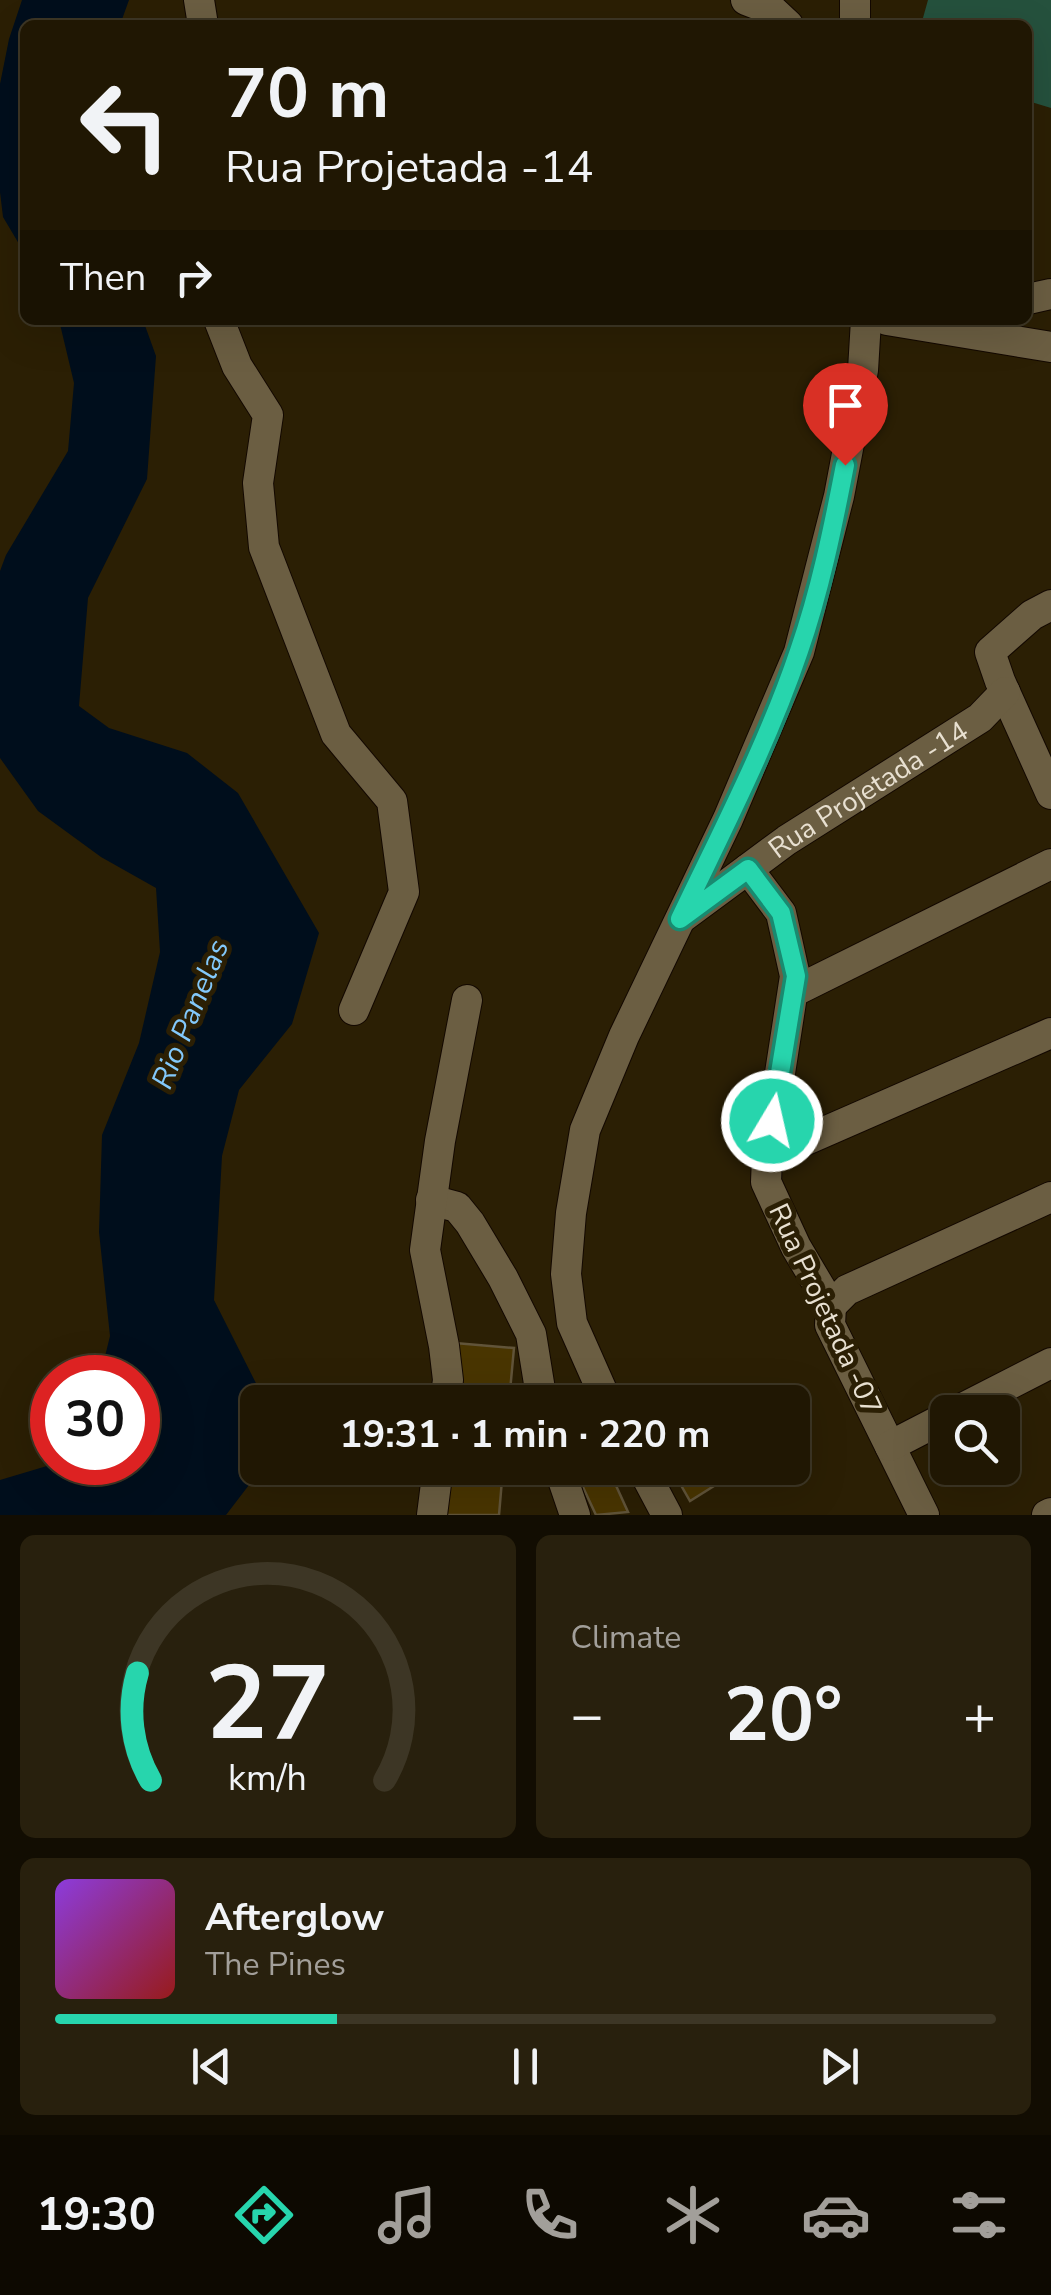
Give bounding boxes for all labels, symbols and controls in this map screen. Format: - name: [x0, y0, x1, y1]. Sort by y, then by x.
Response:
- text: 70 m: [225, 46, 389, 142]
- icon: left: [60, 60, 190, 190]
- text: Rua Projetada -14: [225, 137, 594, 198]
- icon: right: [166, 250, 221, 305]
- text: Then: [60, 252, 146, 303]
- pin: [803, 363, 888, 466]
- icon: arrive: [818, 378, 873, 433]
- street label: Rua Projetada -14: [761, 712, 975, 867]
- water label: Rio Panelas: [142, 933, 239, 1095]
- position arrow: [720, 1069, 824, 1173]
- street label: Rua Projetada -07: [759, 1197, 891, 1421]
- speed limit sign: 30: [30, 1355, 160, 1485]
- map controls: [930, 1395, 1020, 1485]
- button: search: [930, 1395, 1020, 1485]
- text: 19:31 · 1 min · 220 m: [340, 1409, 710, 1460]
- text: Climate: [571, 1616, 681, 1659]
- text: 27: [205, 1633, 330, 1775]
- text: 20°: [724, 1664, 842, 1766]
- text: −: [571, 1678, 604, 1753]
- text: +: [963, 1678, 996, 1753]
- text: km/h: [228, 1754, 307, 1803]
- text: Afterglow: [205, 1892, 384, 1943]
- text: The Pines: [205, 1943, 346, 1986]
- icon: previous: [184, 2039, 239, 2094]
- icon: pause: [498, 2039, 553, 2094]
- icon: next: [812, 2039, 867, 2094]
- icon: directions: [229, 2180, 299, 2250]
- icon: music: [372, 2180, 442, 2250]
- icon: phone: [515, 2180, 585, 2250]
- icon: climate: [658, 2180, 728, 2250]
- icon: car: [801, 2180, 871, 2250]
- icon: filters: [944, 2180, 1014, 2250]
- text: 19:30: [37, 2185, 156, 2246]

